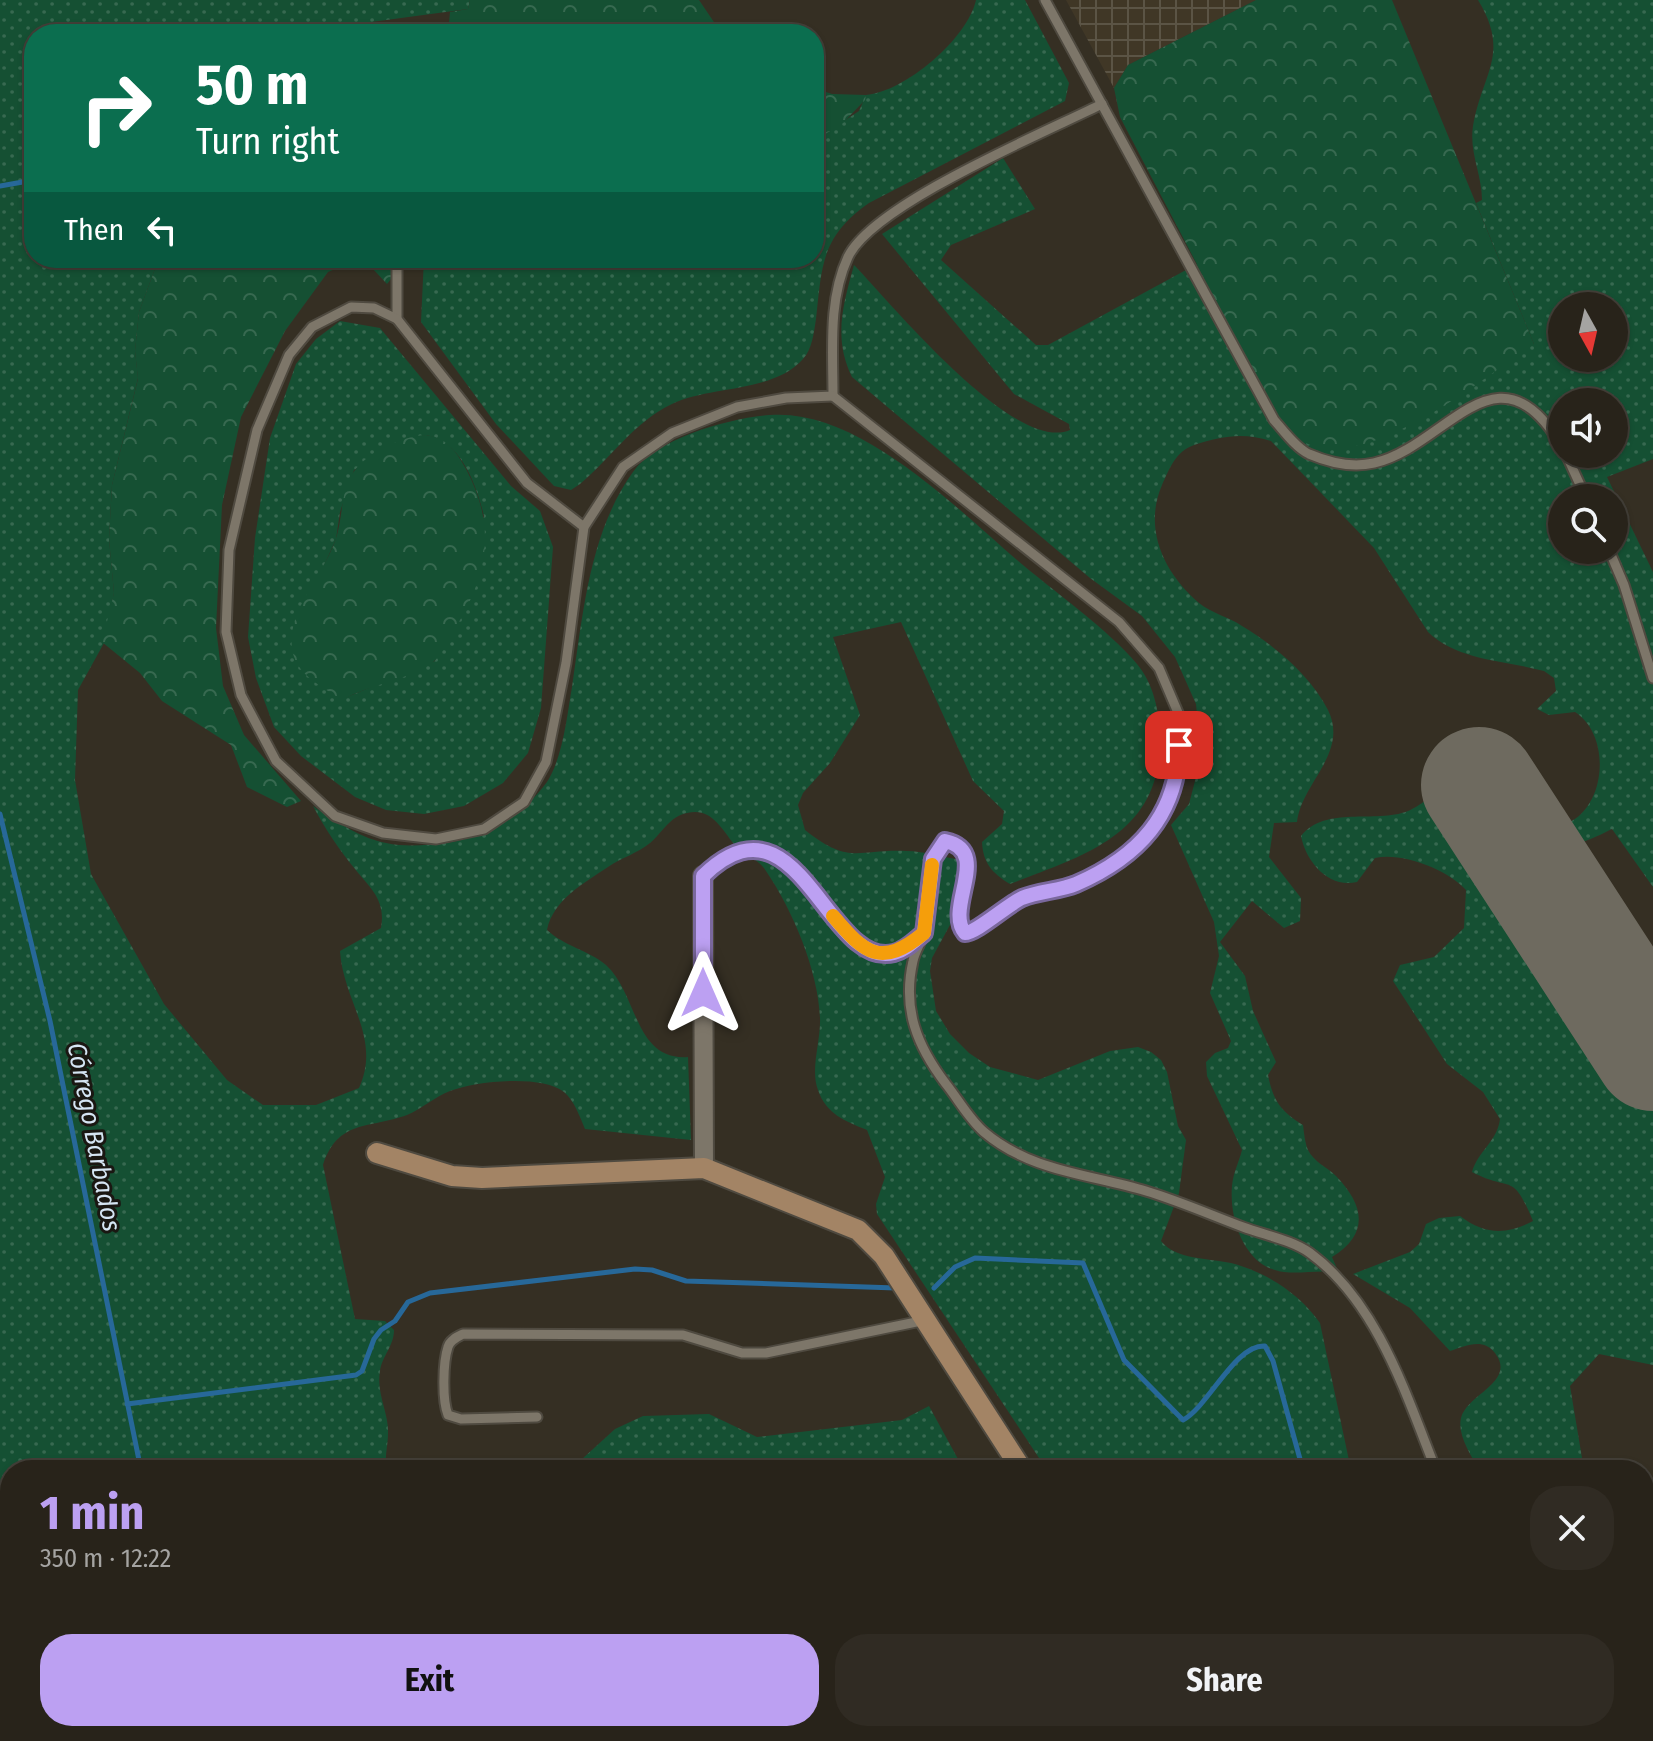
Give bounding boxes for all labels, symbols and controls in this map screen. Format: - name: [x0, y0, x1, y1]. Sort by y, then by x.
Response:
- text: 50 m: [196, 52, 308, 119]
- icon: right: [64, 56, 168, 160]
- text: Turn right: [196, 120, 339, 164]
- icon: left: [140, 208, 184, 252]
- text: Then: [64, 212, 124, 248]
- north arrow: [1548, 292, 1628, 372]
- map controls: [1548, 292, 1628, 564]
- button: sound: [1548, 388, 1628, 468]
- button: search: [1548, 484, 1628, 564]
- pin: [1145, 711, 1213, 779]
- icon: arrive: [1157, 723, 1201, 767]
- position arrow: [661, 951, 745, 1035]
- water label: Córrego Barbados: [61, 1040, 127, 1234]
- text: 1 min: [40, 1484, 145, 1542]
- button: close: [1530, 1486, 1614, 1570]
- text: 350 m · 12:22: [40, 1543, 171, 1574]
- button: Exit: [40, 1634, 819, 1726]
- button: Share: [835, 1634, 1614, 1726]

